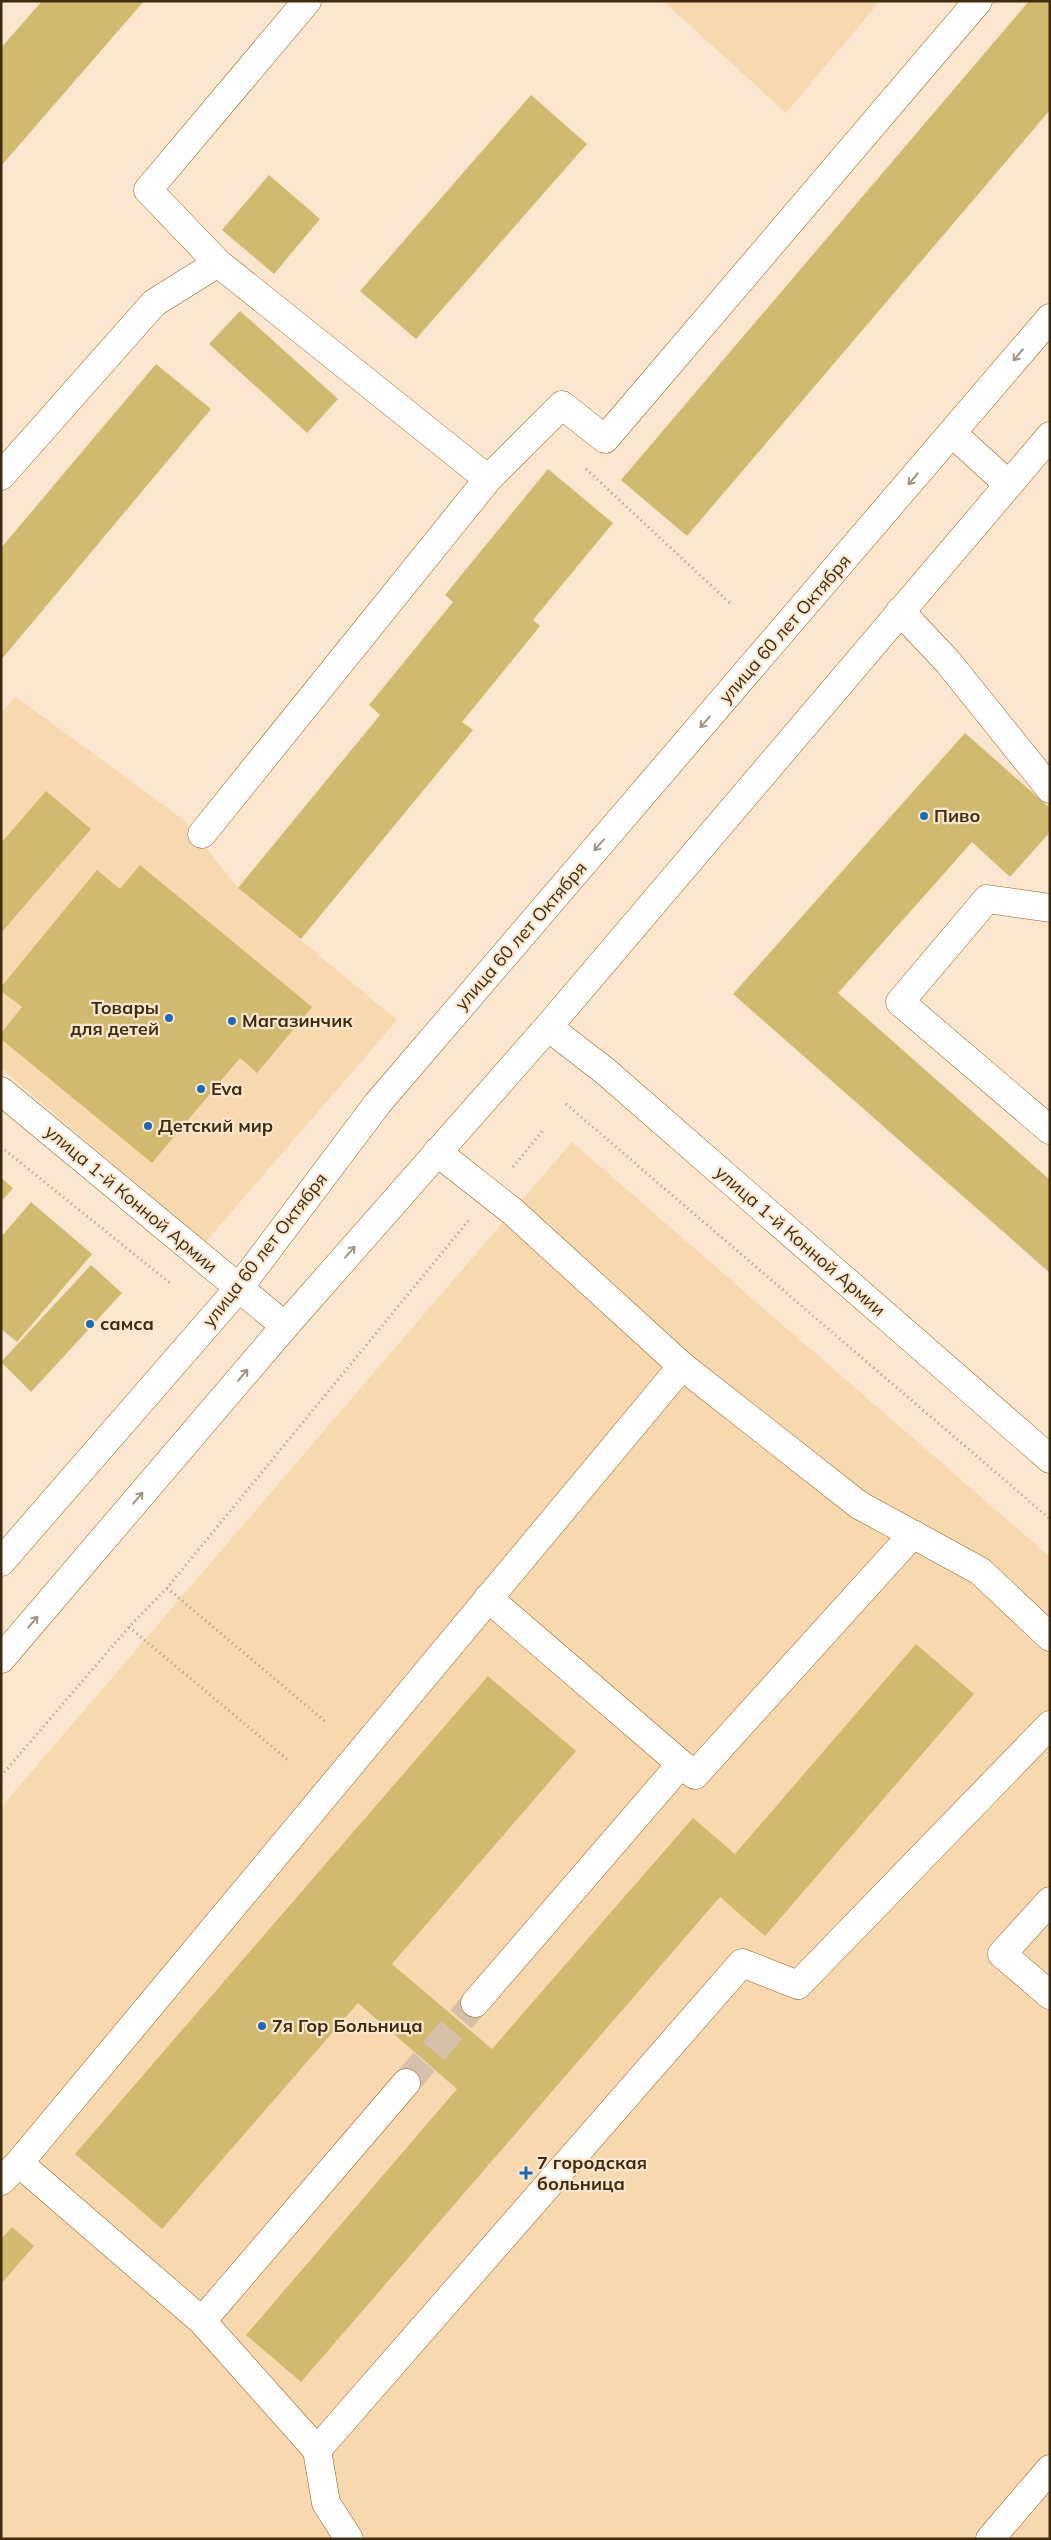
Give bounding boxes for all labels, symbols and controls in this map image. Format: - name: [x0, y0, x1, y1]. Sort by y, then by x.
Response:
- one-way arrow: [1013, 348, 1024, 361]
- one-way arrow: [907, 472, 919, 485]
- street label: улица 60 лет Октября: [714, 549, 856, 708]
- one-way arrow: [699, 715, 711, 728]
- place label: Пиво: [934, 804, 980, 827]
- marker: Пиво: [918, 810, 930, 822]
- one-way arrow: [594, 838, 605, 851]
- street label: улица 60 лет Октября: [450, 856, 592, 1015]
- place label: Товары для детей: [70, 996, 159, 1040]
- place label: Магазинчик: [242, 1009, 353, 1032]
- marker: Товары для детей: [163, 1012, 175, 1024]
- marker: Магазинчик: [226, 1015, 238, 1027]
- place label: Eva: [211, 1077, 242, 1100]
- marker: Eva: [195, 1083, 207, 1095]
- place label: Детский мир: [158, 1114, 273, 1137]
- street label: улица 1-й Конной Армии: [40, 1120, 222, 1278]
- marker: Детский мир: [142, 1120, 154, 1132]
- street label: улица 1-й Конной Армии: [710, 1160, 890, 1321]
- street label: улица 60 лет Октября: [197, 1168, 332, 1332]
- one-way arrow: [344, 1245, 355, 1258]
- place label: самса: [100, 1312, 154, 1335]
- marker: самса: [84, 1318, 96, 1330]
- one-way arrow: [238, 1368, 249, 1381]
- one-way arrow: [132, 1492, 144, 1505]
- one-way arrow: [27, 1616, 39, 1629]
- place label: 7я Гор Больница: [272, 2014, 423, 2037]
- marker: 7я Гор Больница: [256, 2020, 268, 2032]
- place label: 7 городская больница: [537, 2151, 647, 2195]
- marker: 7 городская больница: [519, 2166, 533, 2180]

